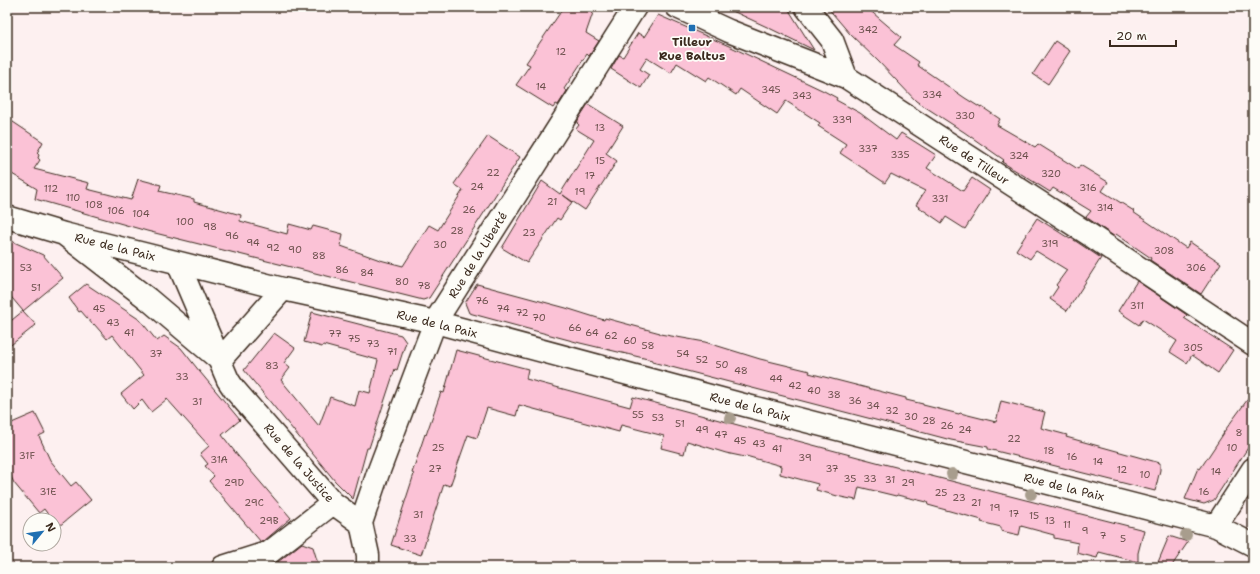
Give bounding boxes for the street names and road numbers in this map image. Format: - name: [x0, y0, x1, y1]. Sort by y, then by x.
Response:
- street label: Rue de Tilleur: [936, 131, 1013, 189]
- street label: Rue de la Liberté: [445, 208, 511, 301]
- street label: Rue de la Paix: [73, 229, 157, 265]
- street label: Rue de la Paix: [395, 306, 479, 342]
- street label: Rue de la Paix: [708, 389, 792, 425]
- street label: Rue de la Justice: [260, 420, 338, 506]
- street label: Rue de la Paix: [1022, 469, 1106, 505]

